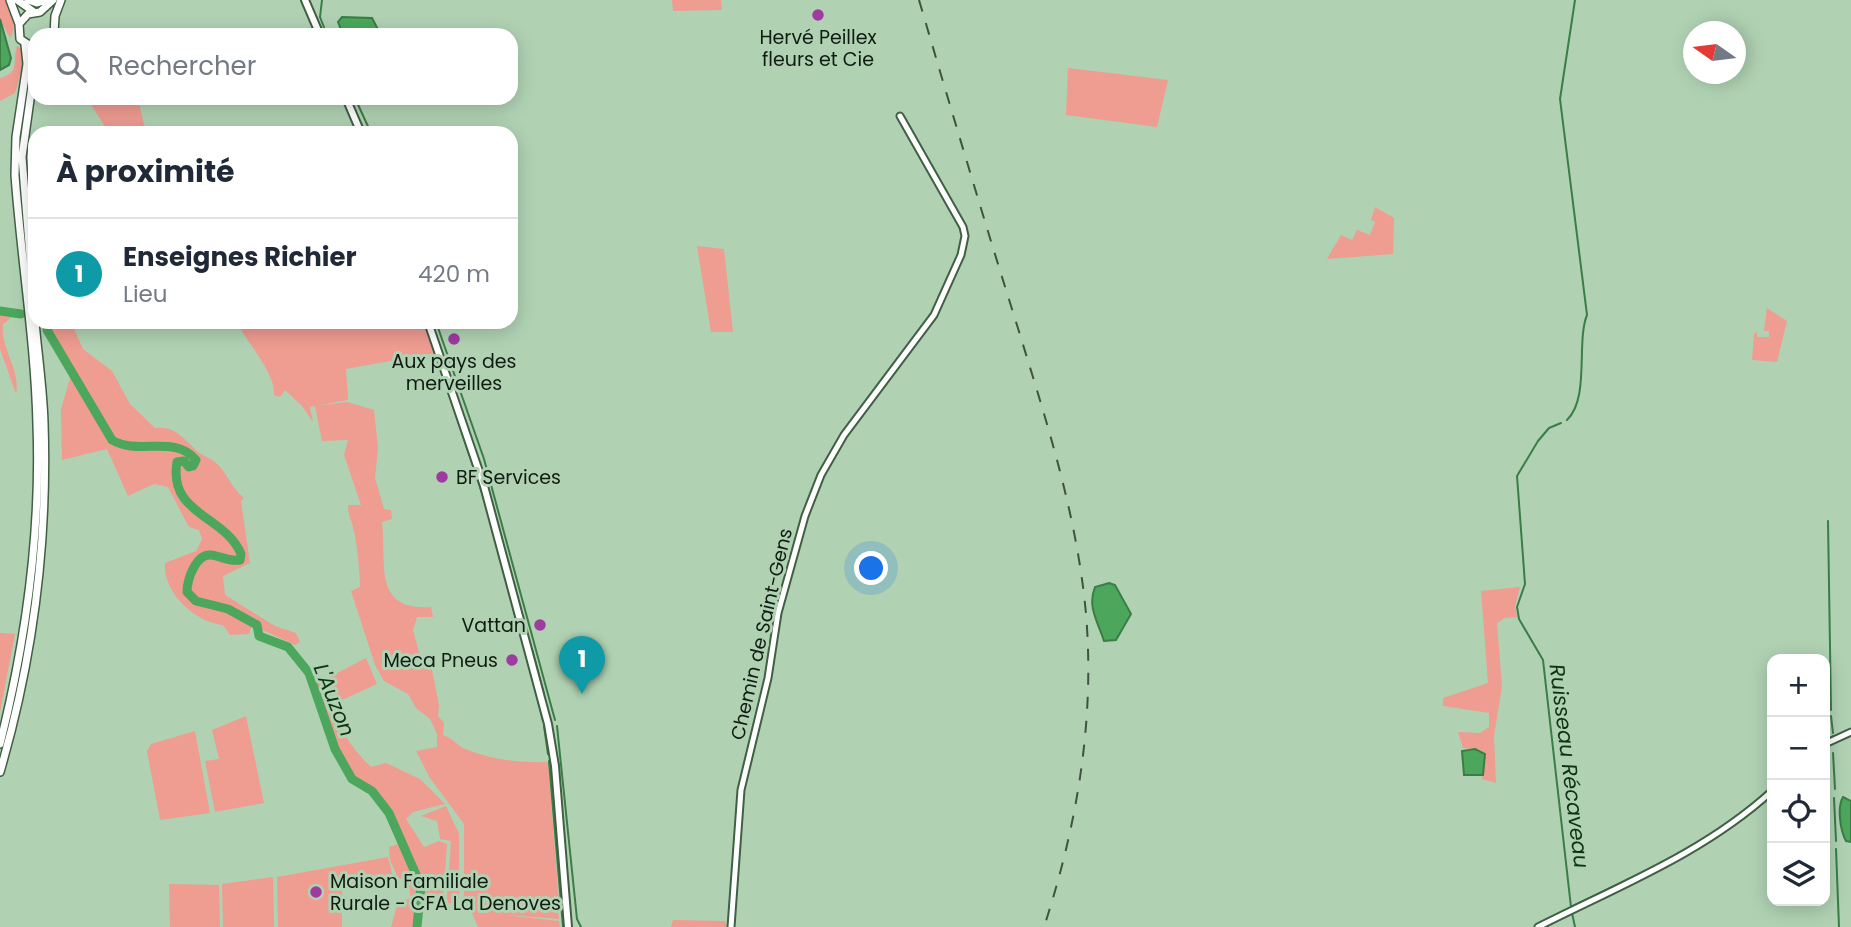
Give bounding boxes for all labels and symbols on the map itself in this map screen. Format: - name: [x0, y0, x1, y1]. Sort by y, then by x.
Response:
- marker: Hervé Peillex fleurs et Cie: [810, 7, 826, 23]
- north arrow: [1683, 21, 1746, 84]
- place label: Hervé Peillex fleurs et Cie: [759, 24, 877, 73]
- marker: Aux pays des merveilles: [446, 331, 462, 347]
- place label: Aux pays des merveilles: [391, 348, 517, 397]
- place label: BF Services: [456, 464, 561, 491]
- marker: BF Services: [434, 469, 450, 485]
- street label: Chemin de Saint-Gens: [724, 526, 799, 743]
- your location: [854, 551, 888, 585]
- place label: Vattan: [461, 612, 526, 639]
- marker: Vattan: [532, 617, 548, 633]
- pin: 1: [559, 636, 605, 694]
- place label: Meca Pneus: [383, 647, 498, 674]
- marker: Meca Pneus: [504, 652, 520, 668]
- water label: L'Auzon: [307, 659, 362, 741]
- water label: Ruisseau Récaveau: [1543, 662, 1596, 870]
- place label: Maison Familiale Rurale - CFA La Denoves: [330, 868, 561, 917]
- marker: Maison Familiale Rurale - CFA La Denoves: [308, 884, 324, 900]

